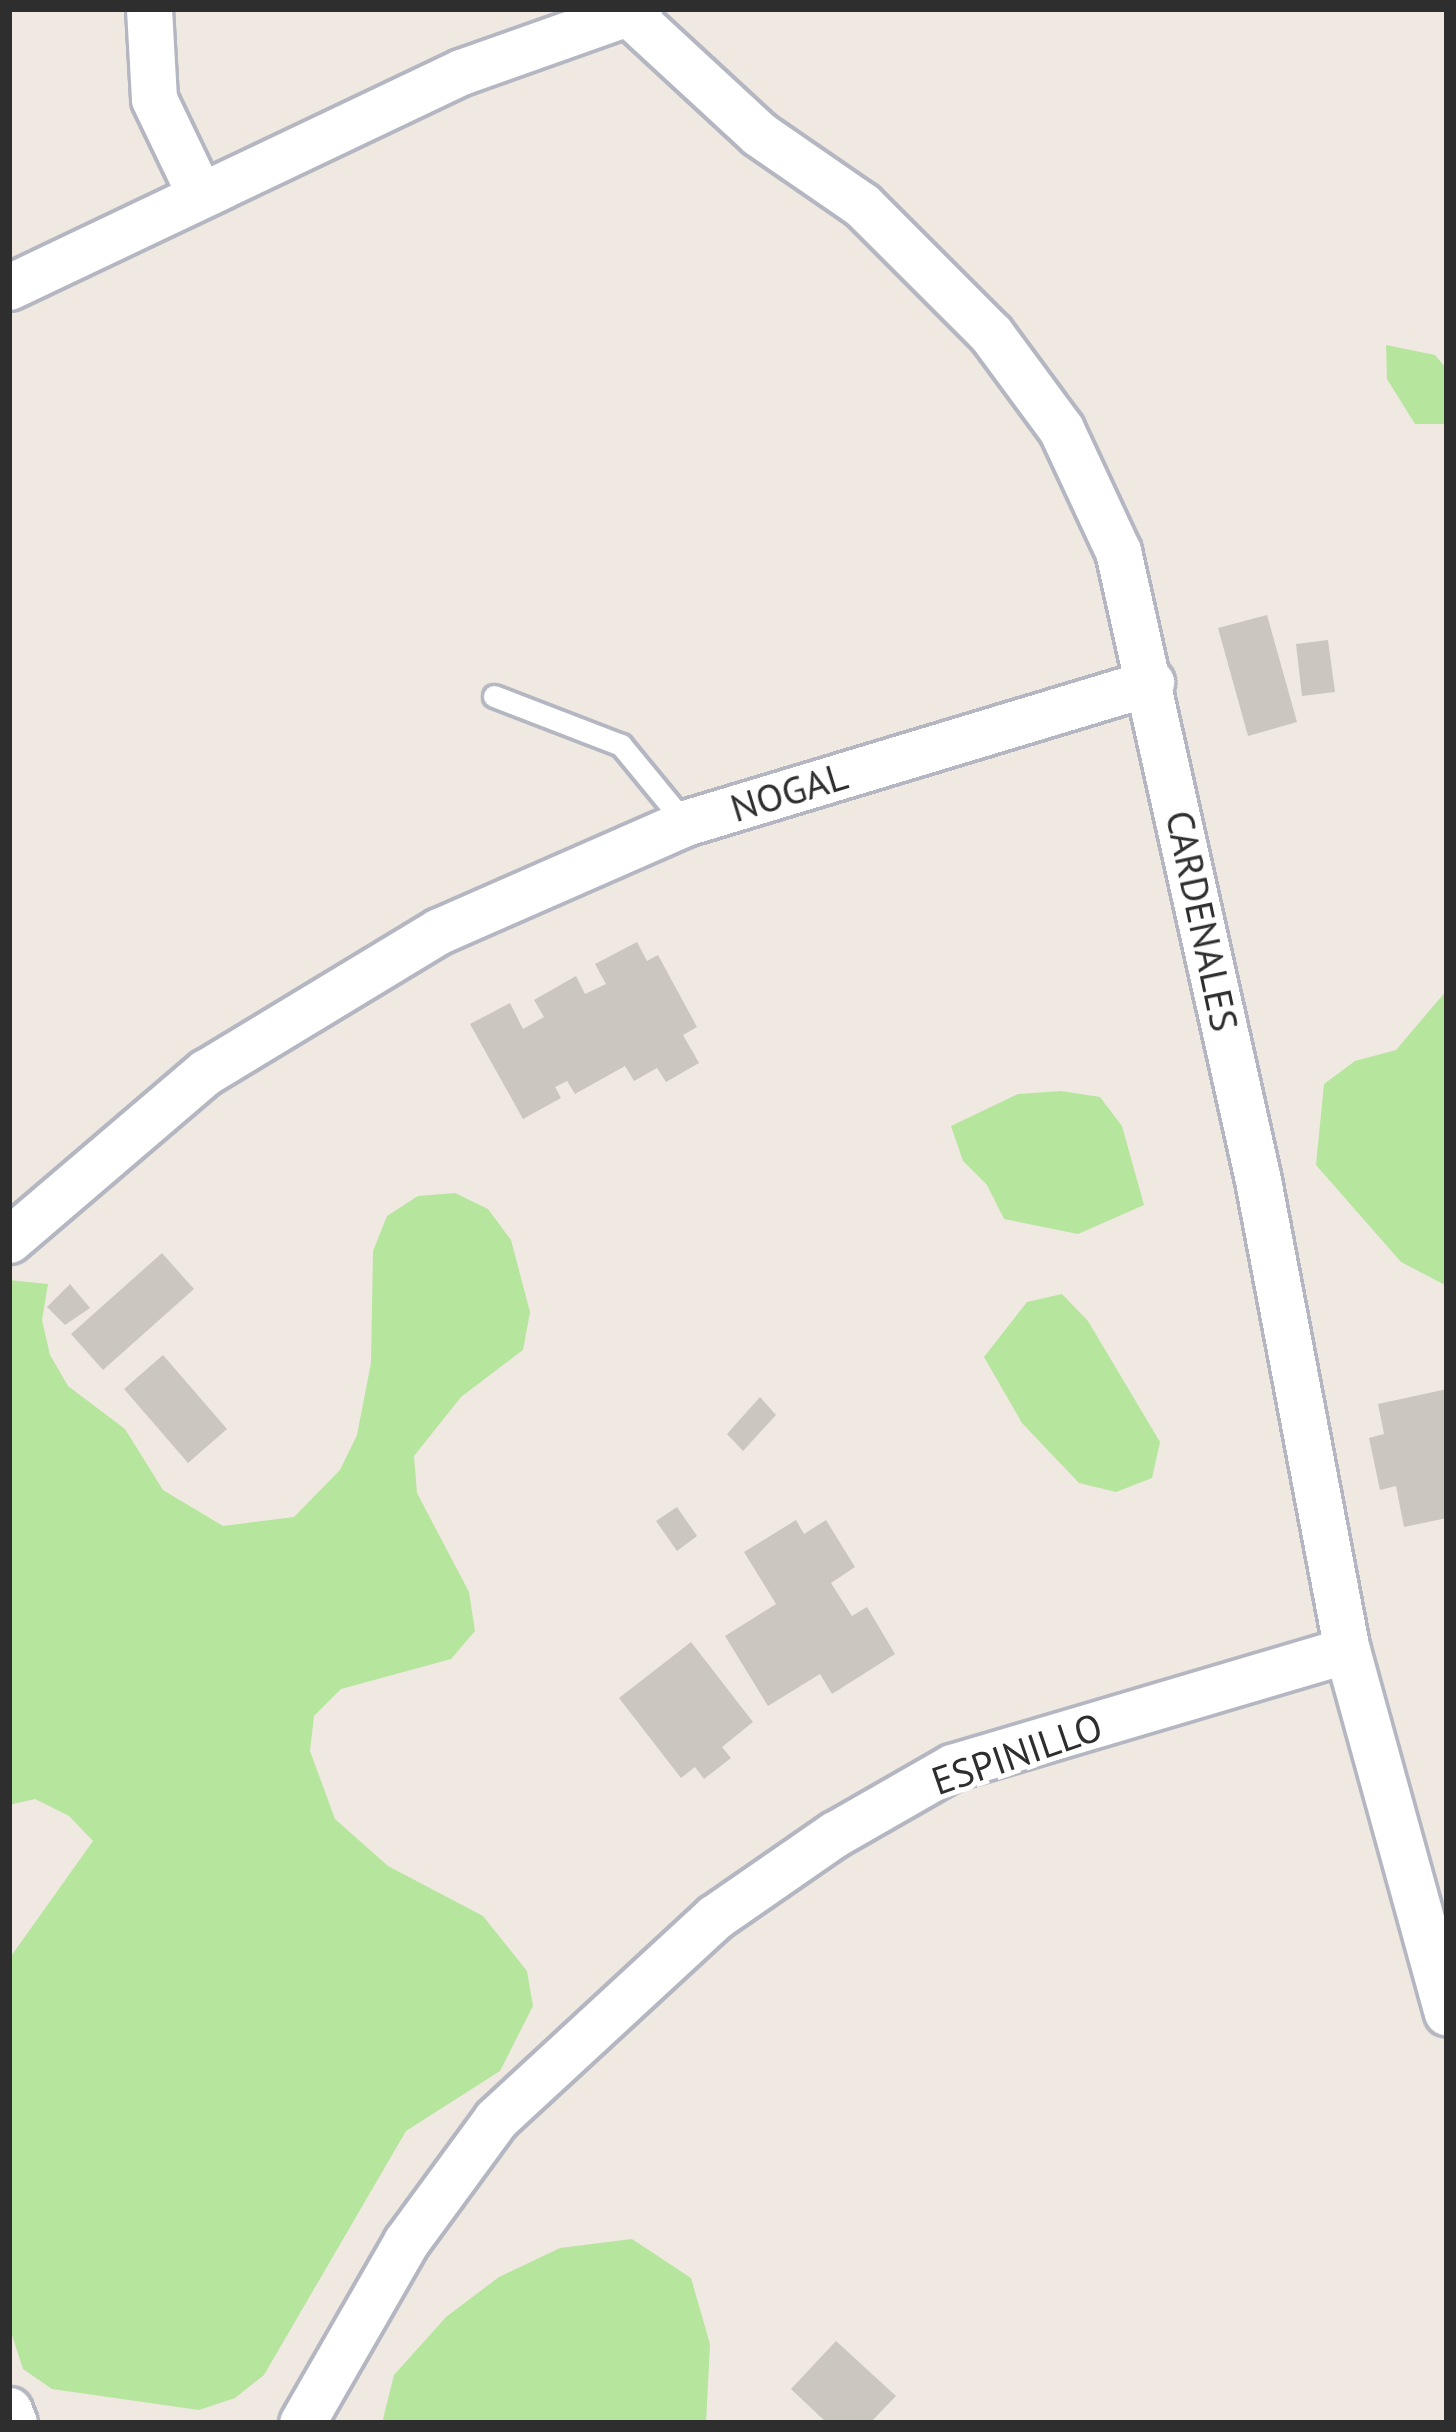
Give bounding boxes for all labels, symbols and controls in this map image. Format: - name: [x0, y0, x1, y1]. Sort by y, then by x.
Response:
- street label: NOGAL: [725, 752, 853, 832]
- street label: CARDENALES: [1156, 806, 1248, 1036]
- street label: ESPINILLO: [926, 1703, 1108, 1805]

